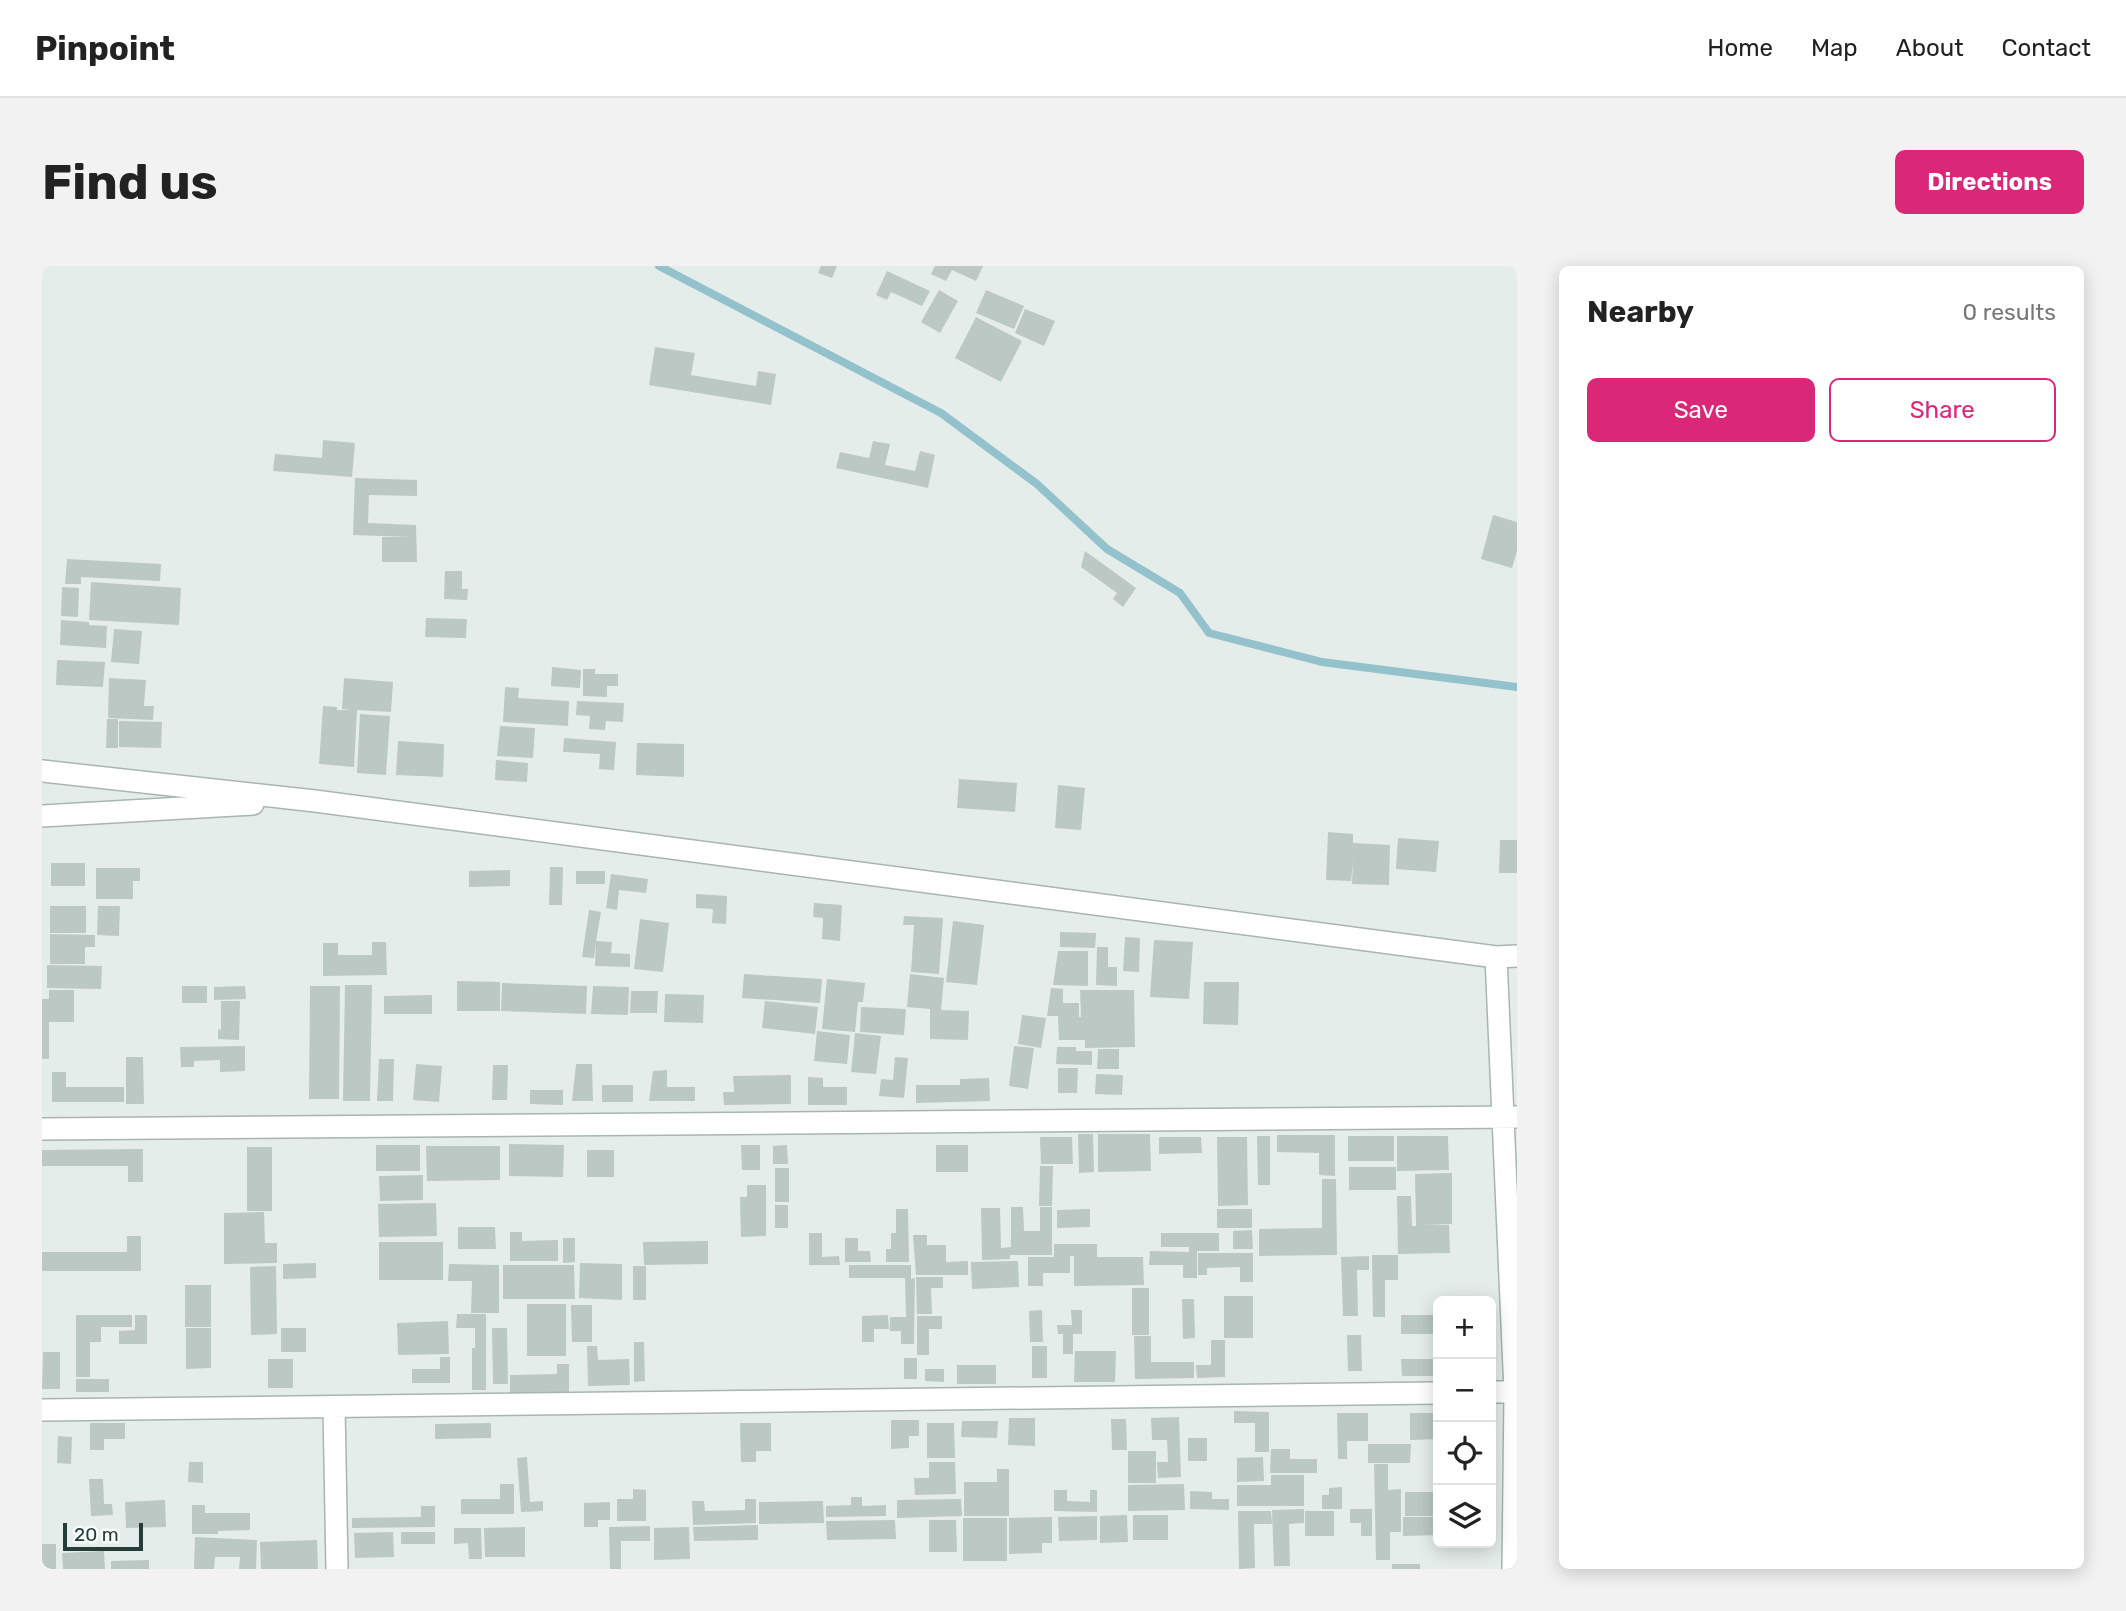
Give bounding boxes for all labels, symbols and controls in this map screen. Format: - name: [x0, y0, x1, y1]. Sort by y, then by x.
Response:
- text: Pinpoint: [35, 29, 175, 68]
- text: Home: [1707, 34, 1773, 62]
- text: Map: [1811, 34, 1858, 62]
- text: About: [1896, 34, 1964, 62]
- text: Contact: [2002, 34, 2091, 62]
- button: Directions: [1895, 150, 2084, 214]
- text: Find us: [42, 153, 218, 211]
- text: Nearby: [1587, 294, 1694, 330]
- text: 0 results: [1962, 298, 2056, 326]
- button: Save: [1587, 378, 1815, 442]
- button: Share: [1829, 378, 2056, 442]
- map controls: [1433, 1296, 1496, 1548]
- button: +: [1433, 1296, 1496, 1359]
- button: −: [1433, 1359, 1496, 1422]
- button: locate: [1433, 1422, 1496, 1485]
- button: layers: [1433, 1485, 1496, 1548]
- scale bar: [63, 1520, 144, 1552]
- text: 20 m: [74, 1523, 119, 1546]

